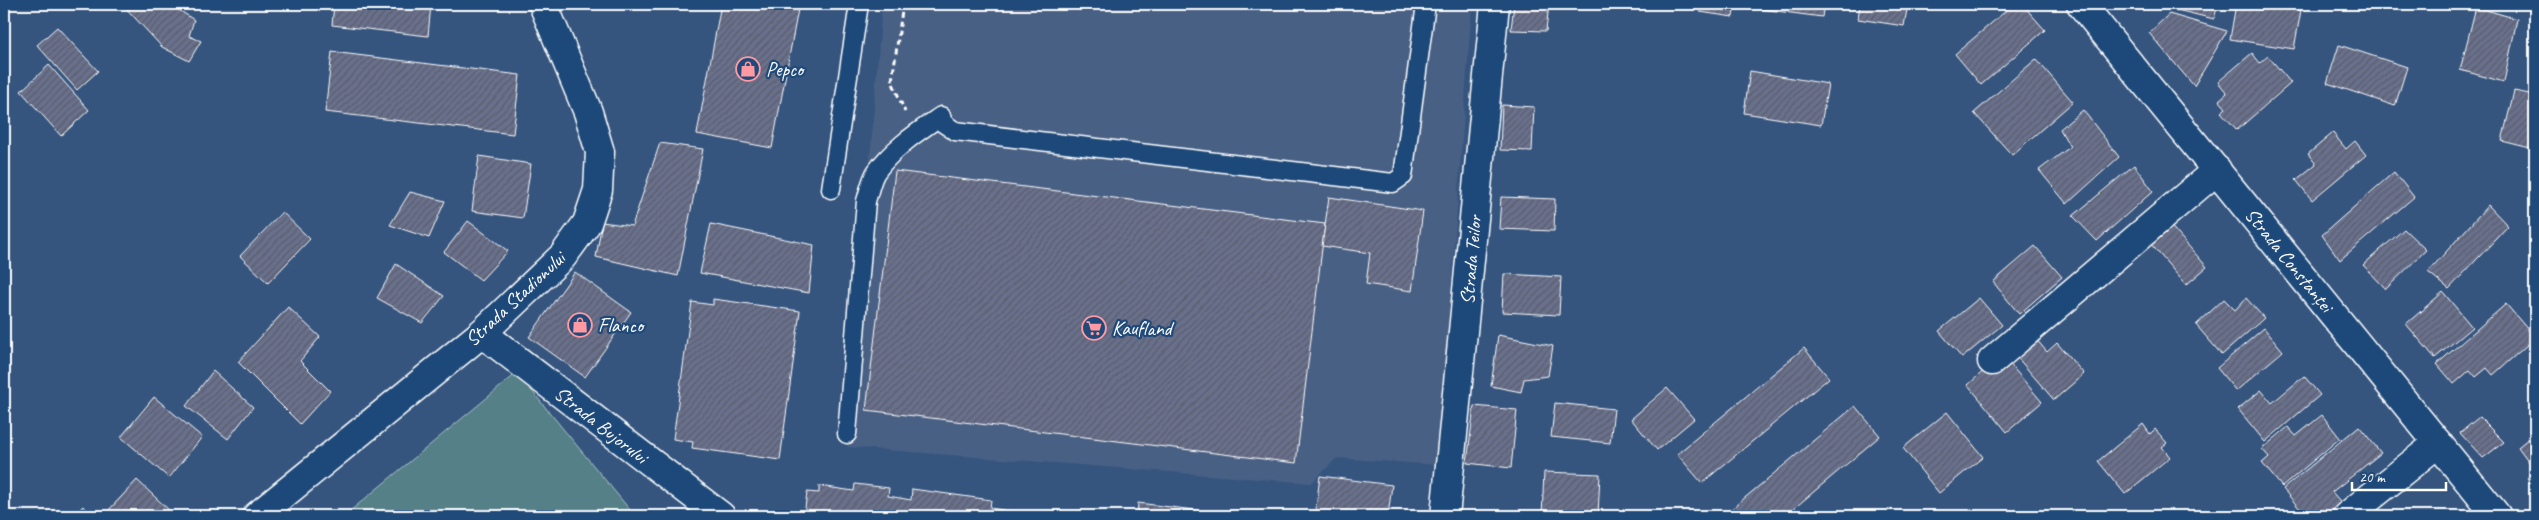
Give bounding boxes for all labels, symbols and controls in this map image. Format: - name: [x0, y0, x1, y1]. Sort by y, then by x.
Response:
- shop icon: Pepco: [735, 56, 761, 82]
- place label: Pepco: [766, 57, 805, 82]
- street label: Strada Constanței: [2239, 203, 2340, 319]
- street label: Strada Teilor: [1455, 213, 1487, 306]
- street label: Strada Stadionului: [460, 245, 572, 352]
- shop icon: Flanco: [567, 312, 593, 338]
- place label: Flanco: [598, 313, 645, 338]
- supermarket icon: Kaufland: [1081, 315, 1107, 341]
- place label: Kaufland: [1112, 316, 1175, 341]
- street label: Strada Bujorului: [549, 381, 654, 471]
- scale bar: [2352, 460, 2445, 492]
- text: 20 m: [2359, 468, 2386, 487]

